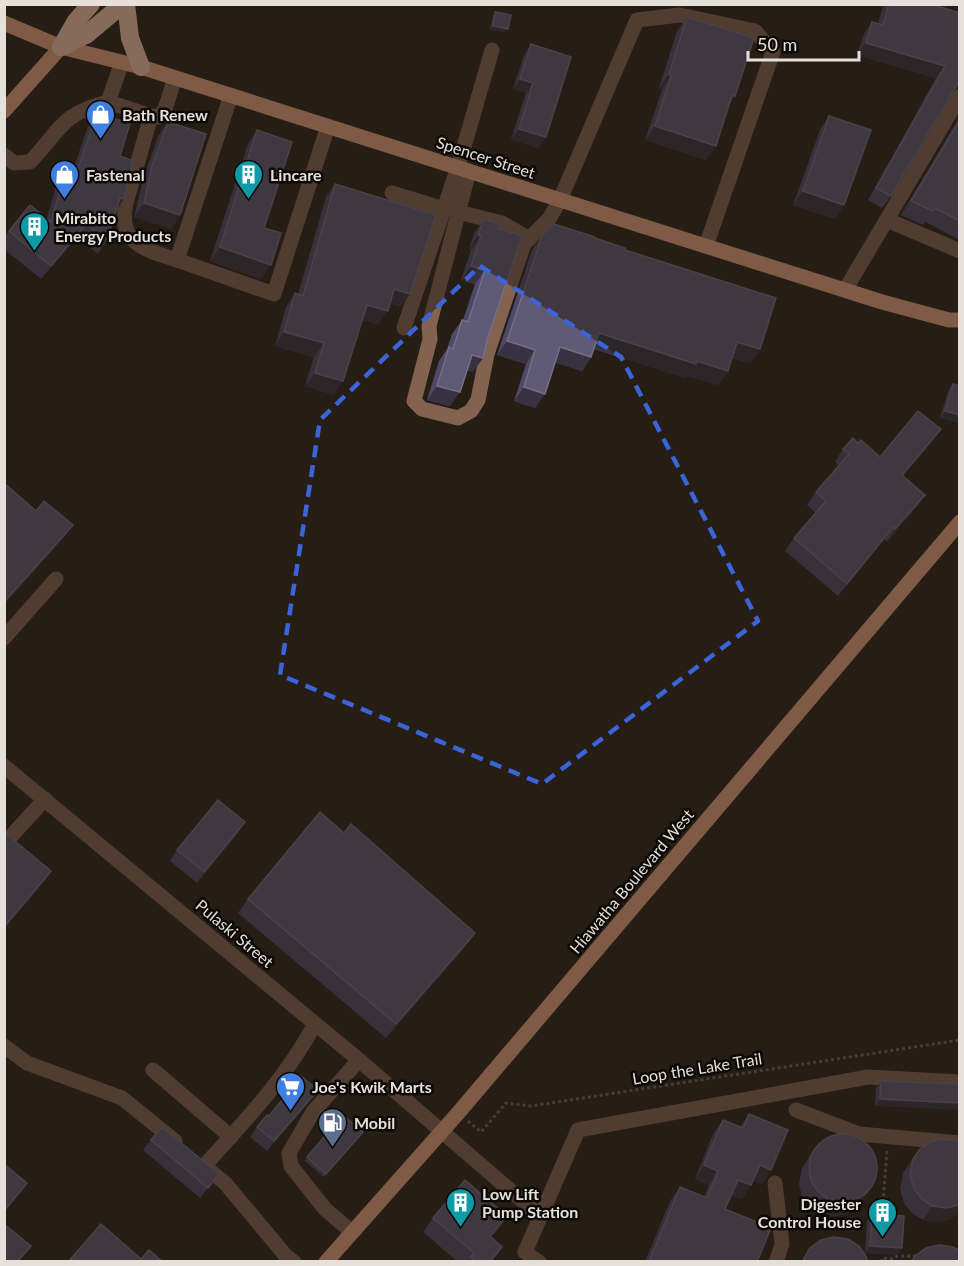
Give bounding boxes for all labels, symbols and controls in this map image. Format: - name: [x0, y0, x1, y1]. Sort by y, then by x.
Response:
- scale bar: [748, 24, 859, 62]
- text: 50 m: [757, 33, 797, 55]
- shop icon: Bath Renew: [85, 98, 117, 140]
- place label: Bath Renew: [122, 105, 208, 124]
- street label: Spencer Street: [434, 132, 538, 182]
- shop icon: Fastenal: [49, 158, 81, 200]
- building icon: Lincare: [233, 158, 265, 200]
- place label: Fastenal: [86, 165, 145, 184]
- place label: Lincare: [270, 165, 322, 184]
- place label: Mirabito Energy Products: [55, 208, 171, 245]
- building icon: Mirabito Energy Products: [18, 210, 50, 252]
- street label: Hiawatha Boulevard West: [565, 805, 697, 957]
- street label: Pulaski Street: [192, 895, 278, 971]
- street label: Loop the Lake Trail: [631, 1048, 763, 1088]
- supermarket icon: Joe's Kwik Marts: [275, 1070, 307, 1112]
- place label: Joe's Kwik Marts: [312, 1077, 432, 1096]
- fuel station icon: Mobil: [317, 1106, 349, 1148]
- place label: Mobil: [354, 1113, 395, 1132]
- place label: Low Lift Pump Station: [482, 1184, 578, 1221]
- building icon: Low Lift Pump Station: [445, 1186, 477, 1228]
- place label: Digester Control House: [758, 1194, 861, 1231]
- building icon: Digester Control House: [866, 1196, 898, 1238]

